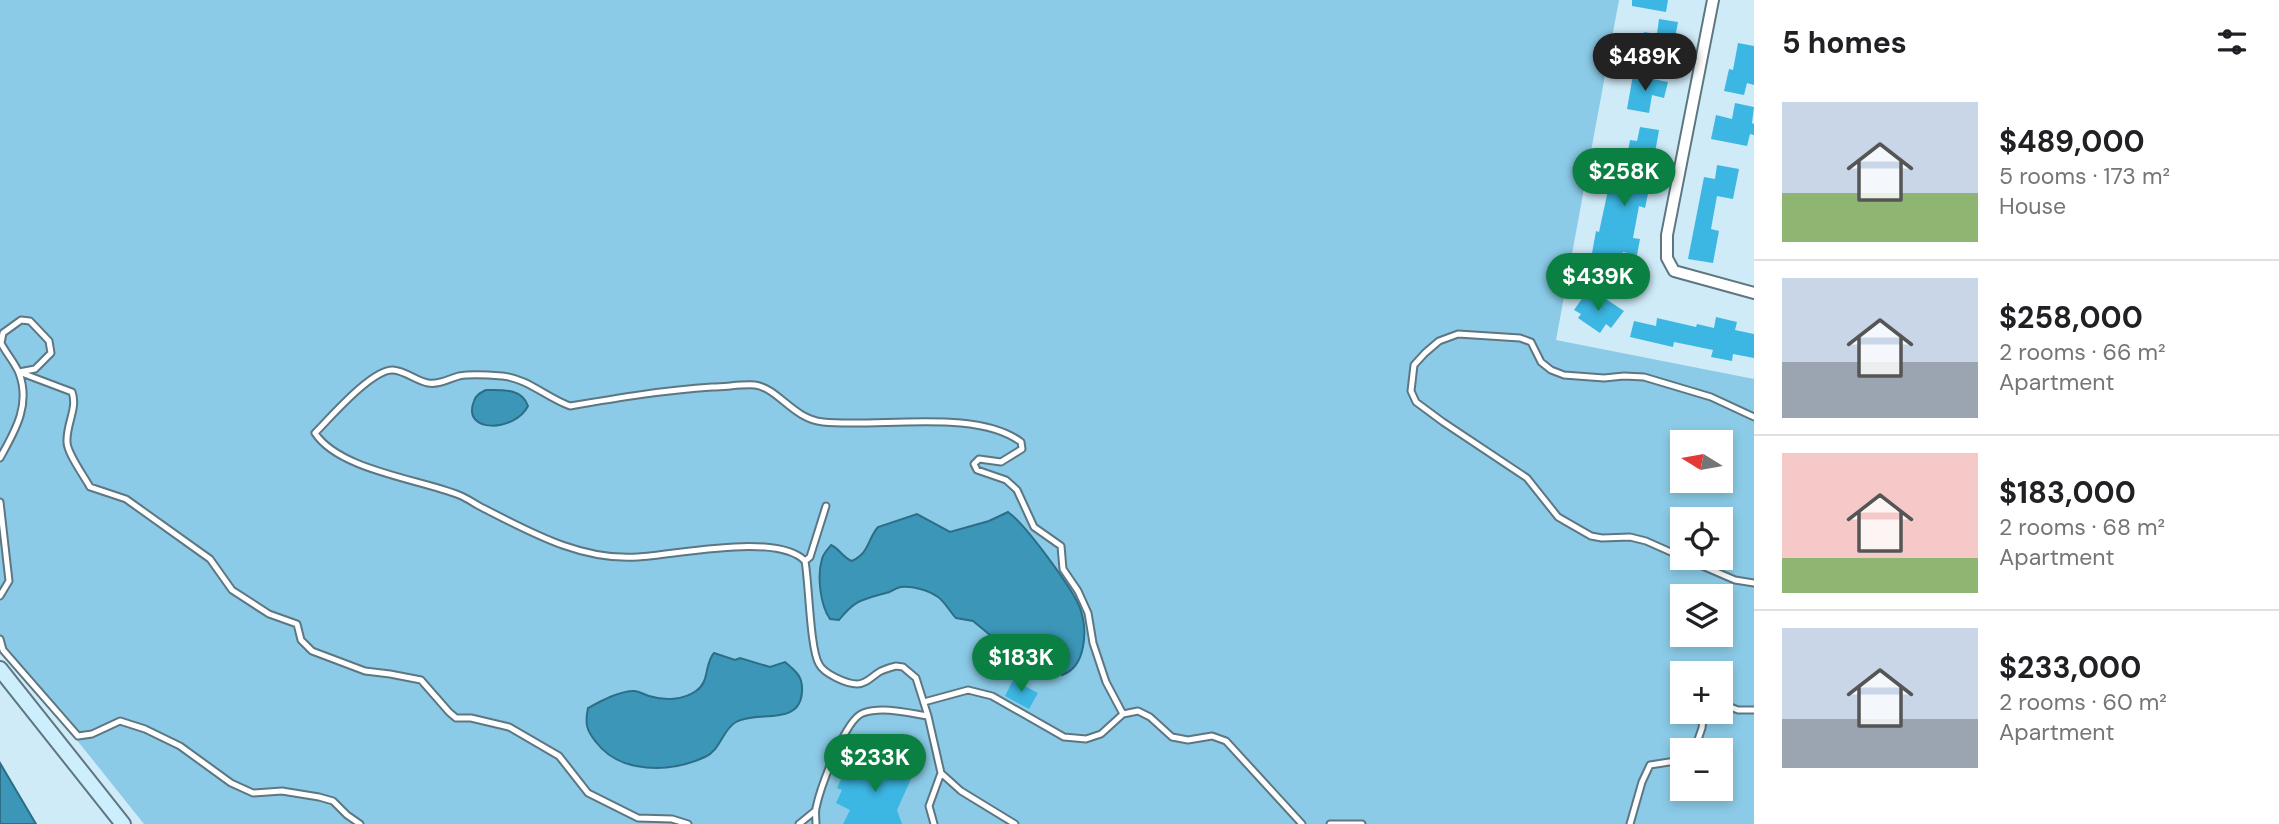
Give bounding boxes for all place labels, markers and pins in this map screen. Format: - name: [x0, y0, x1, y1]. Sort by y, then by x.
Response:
- pin: $489K: [1596, 34, 1694, 93]
- pin: $258K: [1575, 148, 1673, 208]
- pin: $439K: [1549, 254, 1647, 313]
- pin: $183K: [972, 634, 1070, 694]
- pin: $233K: [826, 734, 924, 794]

